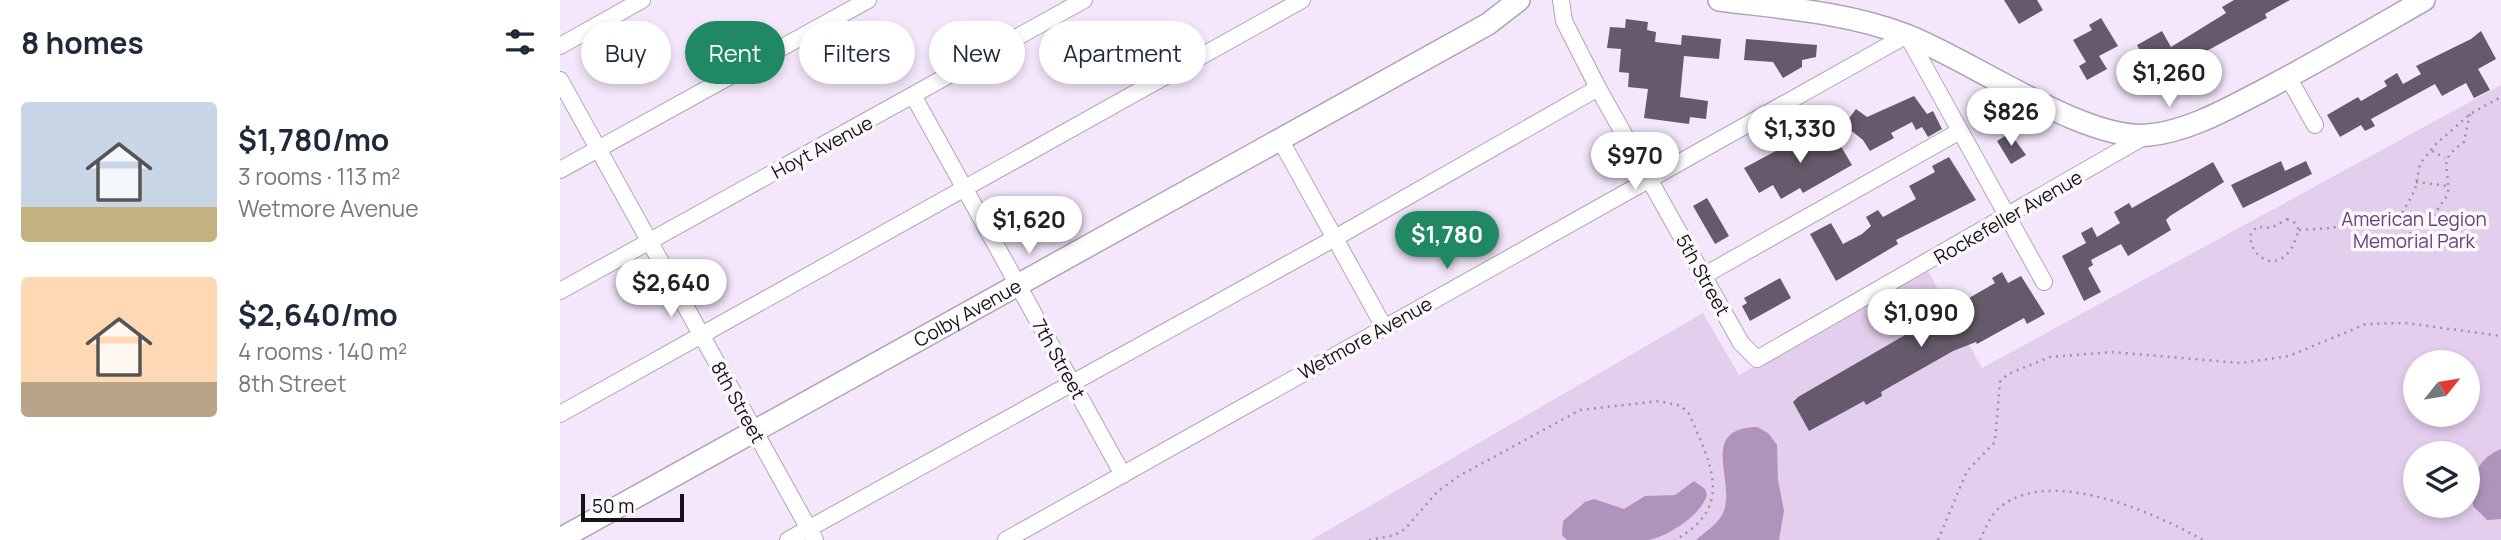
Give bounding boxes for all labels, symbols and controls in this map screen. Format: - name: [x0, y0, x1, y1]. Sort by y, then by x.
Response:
- chip: Buy: [581, 21, 671, 84]
- chip: Rent: [685, 21, 785, 84]
- chip: Filters: [799, 21, 915, 84]
- chip: New: [929, 21, 1025, 84]
- chip: Apartment: [1039, 21, 1206, 84]
- text: 8 homes: [21, 22, 144, 63]
- icon: filters: [501, 23, 539, 61]
- pin: $1,260: [2112, 50, 2226, 109]
- text: $1,260: [2132, 56, 2206, 88]
- pin: $826: [1970, 88, 2052, 148]
- text: $826: [1983, 95, 2039, 127]
- pin: $1,330: [1743, 106, 1857, 165]
- street label: Hoyt Avenue: [767, 109, 877, 185]
- text: $1,330: [1764, 112, 1836, 144]
- text: $1,780/mo: [238, 119, 389, 160]
- icon: home: [77, 130, 161, 214]
- pin: $970: [1594, 132, 1676, 192]
- text: $970: [1607, 139, 1663, 171]
- text: 3 rooms · 113 m²: [238, 160, 401, 192]
- street label: Rockefeller Avenue: [1929, 164, 2087, 270]
- text: Wetmore Avenue: [238, 192, 419, 224]
- pin: $1,620: [972, 196, 1086, 256]
- text: $1,620: [992, 203, 1066, 235]
- park label: American Legion Memorial Park: [2341, 206, 2487, 254]
- pin: $1,780: [1390, 212, 1504, 271]
- text: $1,780: [1411, 218, 1483, 250]
- street label: 5th Street: [1670, 230, 1736, 320]
- pin: $2,640: [614, 260, 728, 319]
- text: $2,640: [632, 266, 710, 298]
- street label: Colby Avenue: [909, 273, 1026, 353]
- street label: Wetmore Avenue: [1293, 290, 1437, 386]
- pin: $1,090: [1864, 290, 1978, 349]
- text: $2,640/mo: [238, 294, 398, 335]
- text: $1,090: [1883, 296, 1959, 328]
- icon: home: [77, 305, 161, 389]
- street label: 7th Street: [1026, 314, 1092, 404]
- text: 4 rooms · 140 m²: [238, 335, 407, 367]
- north arrow: [2403, 350, 2480, 427]
- map controls: [2403, 350, 2480, 518]
- street label: 8th Street: [705, 357, 771, 447]
- text: 8th Street: [238, 367, 346, 399]
- button: layers: [2403, 441, 2480, 518]
- scale bar: [581, 491, 684, 523]
- text: 50 m: [592, 493, 634, 519]

